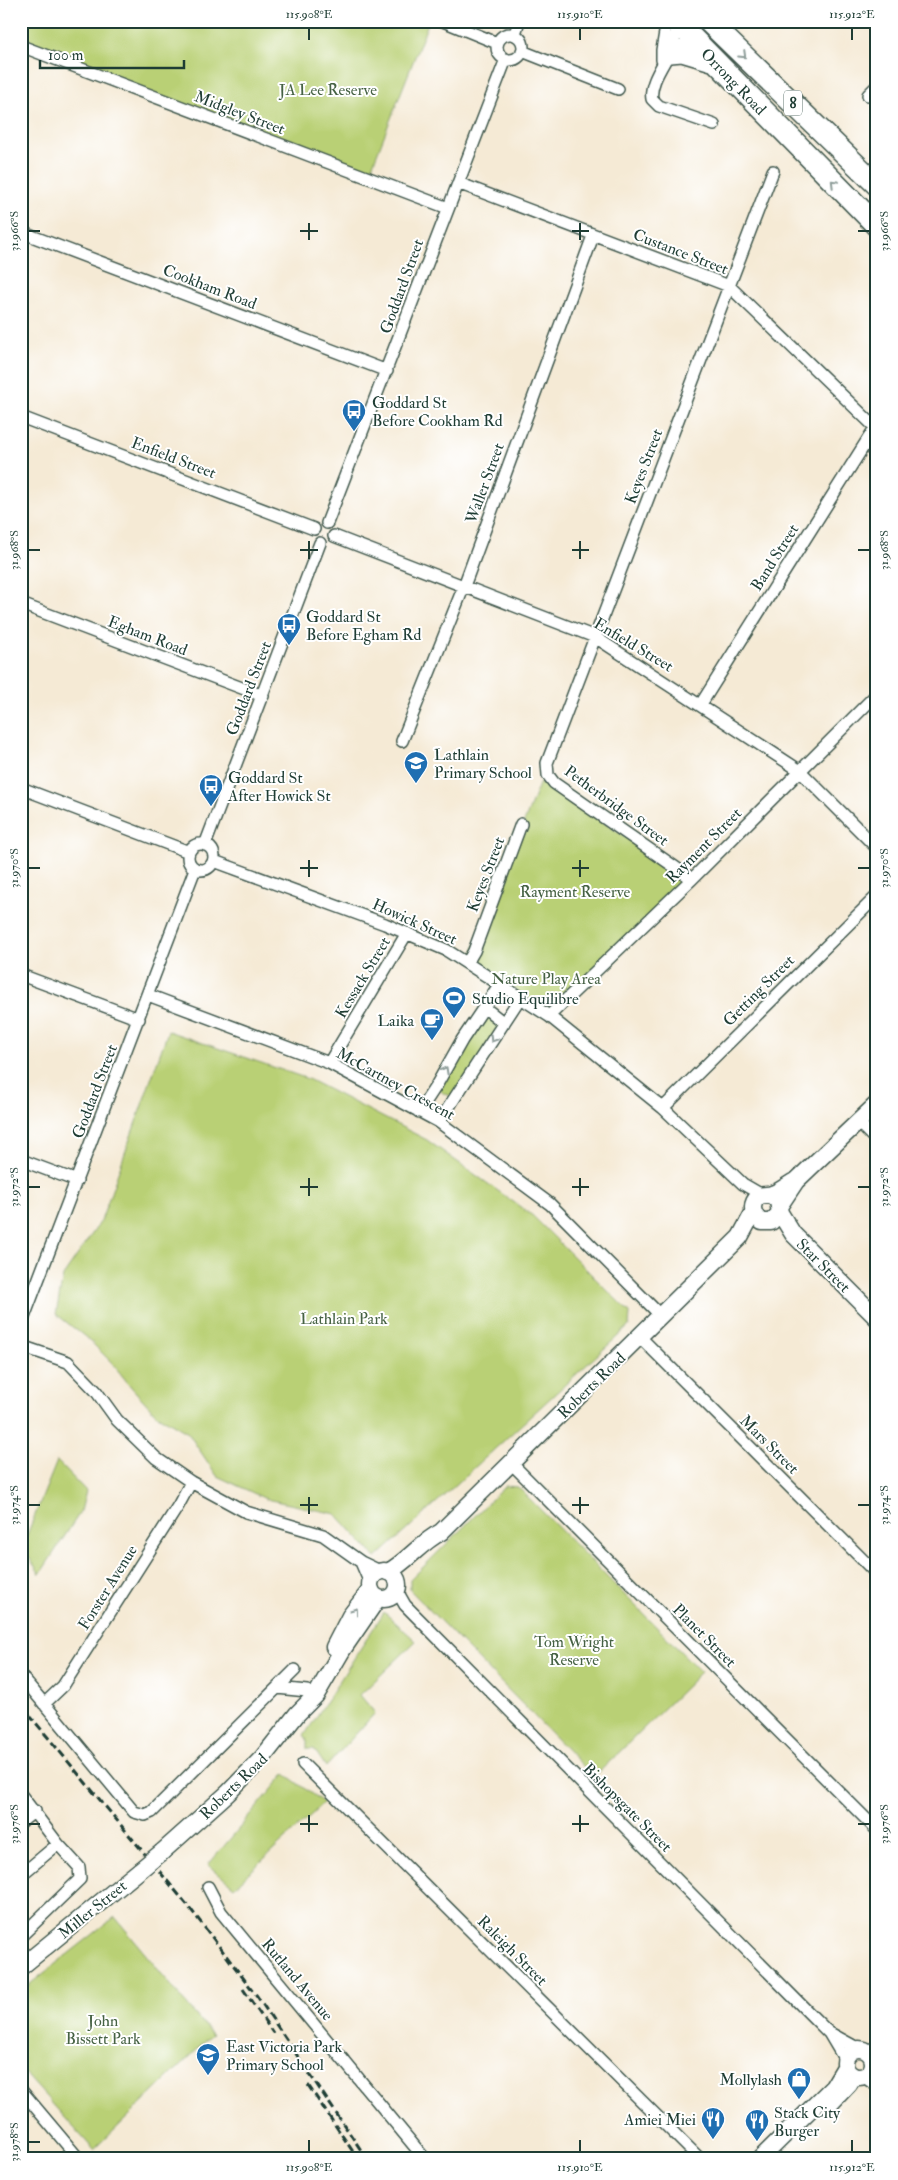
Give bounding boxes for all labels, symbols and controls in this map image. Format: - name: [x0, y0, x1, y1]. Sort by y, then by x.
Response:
- text: 115.908°E: [286, 7, 333, 22]
- text: 115.910°E: [557, 7, 603, 22]
- text: 115.912°E: [829, 7, 875, 22]
- scale bar: [40, 38, 184, 70]
- street label: Orrong Road: [696, 44, 770, 119]
- text: 100 m: [48, 46, 84, 65]
- one-way arrow: [737, 49, 746, 58]
- park label: JA Lee Reserve: [278, 80, 377, 101]
- street label: Midgley Street: [192, 87, 288, 139]
- road number: 8: [784, 90, 802, 116]
- one-way arrow: [831, 180, 840, 189]
- text: 31.966°S: [7, 211, 22, 251]
- text: 31.966°S: [877, 211, 892, 251]
- street label: Custance Street: [630, 225, 731, 279]
- street label: Goddard Street: [376, 236, 428, 336]
- street label: Cookham Road: [160, 260, 259, 314]
- place label: Goddard St Before Cookham Rd: [372, 393, 503, 431]
- bus stop icon: Goddard St Before Cookham Rd: [341, 398, 367, 432]
- street label: Keyes Street: [620, 426, 667, 507]
- street label: Enfield Street: [128, 433, 219, 483]
- street label: Waller Street: [461, 440, 509, 527]
- street label: Band Street: [746, 520, 803, 595]
- text: 31.968°S: [7, 530, 22, 570]
- text: 31.968°S: [877, 530, 892, 570]
- place label: Goddard St Before Egham Rd: [306, 607, 421, 645]
- street label: Egham Road: [105, 612, 190, 660]
- bus stop icon: Goddard St Before Egham Rd: [276, 612, 302, 646]
- street label: Enfield Street: [590, 613, 677, 676]
- street label: Goddard Street: [222, 638, 276, 738]
- place label: Lathlain Primary School: [434, 745, 532, 783]
- school or university icon: Lathlain Primary School: [403, 750, 429, 784]
- street label: Petherbridge Street: [560, 761, 673, 850]
- place label: Goddard St After Howick St: [227, 768, 331, 806]
- bus stop icon: Goddard St After Howick St: [198, 773, 224, 807]
- street label: Rayment Street: [662, 804, 746, 888]
- street label: Keyes Street: [462, 834, 509, 915]
- text: 31.970°S: [7, 848, 22, 888]
- text: 31.970°S: [877, 848, 892, 888]
- park label: Rayment Reserve: [520, 882, 631, 902]
- street label: Howick Street: [369, 894, 460, 949]
- street label: Kessack Street: [331, 933, 395, 1022]
- street label: Getting Street: [719, 951, 799, 1031]
- park label: Nature Play Area: [491, 969, 601, 989]
- sports icon: Studio Equilibre: [441, 985, 467, 1019]
- place label: Studio Equilibre: [472, 989, 579, 1009]
- cafe icon: Laika: [419, 1007, 445, 1041]
- place label: Laika: [377, 1011, 414, 1031]
- one-way arrow: [490, 1033, 499, 1043]
- street label: Goddard Street: [68, 1041, 122, 1141]
- street label: McCartney Crescent: [333, 1043, 458, 1125]
- one-way arrow: [439, 1067, 449, 1076]
- text: 31.972°S: [7, 1167, 22, 1207]
- text: 31.972°S: [877, 1167, 892, 1207]
- street label: Star Street: [792, 1234, 855, 1297]
- park label: Lathlain Park: [300, 1309, 388, 1329]
- street label: Roberts Road: [553, 1348, 630, 1423]
- street label: Mars Street: [736, 1411, 803, 1478]
- text: 31.974°S: [7, 1485, 22, 1525]
- text: 31.974°S: [877, 1485, 892, 1525]
- street label: Forster Avenue: [74, 1541, 142, 1634]
- street label: Planet Street: [668, 1600, 740, 1672]
- one-way arrow: [349, 1608, 357, 1617]
- park label: Tom Wright Reserve: [534, 1632, 614, 1670]
- street label: Roberts Road: [195, 1749, 272, 1824]
- street label: Bishopsgate Street: [578, 1759, 676, 1857]
- text: 31.976°S: [7, 1804, 22, 1844]
- text: 31.976°S: [877, 1804, 892, 1844]
- street label: Miller Street: [54, 1876, 131, 1943]
- street label: Raleigh Street: [473, 1911, 552, 1990]
- street label: Rutland Avenue: [257, 1934, 338, 2025]
- park label: John Bissett Park: [65, 2011, 141, 2049]
- place label: East Victoria Park Primary School: [226, 2037, 342, 2075]
- school or university icon: East Victoria Park Primary School: [195, 2042, 221, 2076]
- shop icon: Mollylash: [786, 2066, 812, 2100]
- place label: Mollylash: [720, 2070, 783, 2090]
- place label: Stack City Burger: [774, 2103, 841, 2141]
- restaurant icon: Amiei Miei: [700, 2106, 726, 2140]
- restaurant icon: Stack City Burger: [744, 2108, 770, 2142]
- place label: Amiei Miei: [623, 2110, 696, 2130]
- text: 31.978°S: [7, 2122, 22, 2162]
- text: 115.908°E: [286, 2160, 333, 2175]
- text: 115.910°E: [557, 2160, 603, 2175]
- text: 115.912°E: [829, 2160, 875, 2175]

